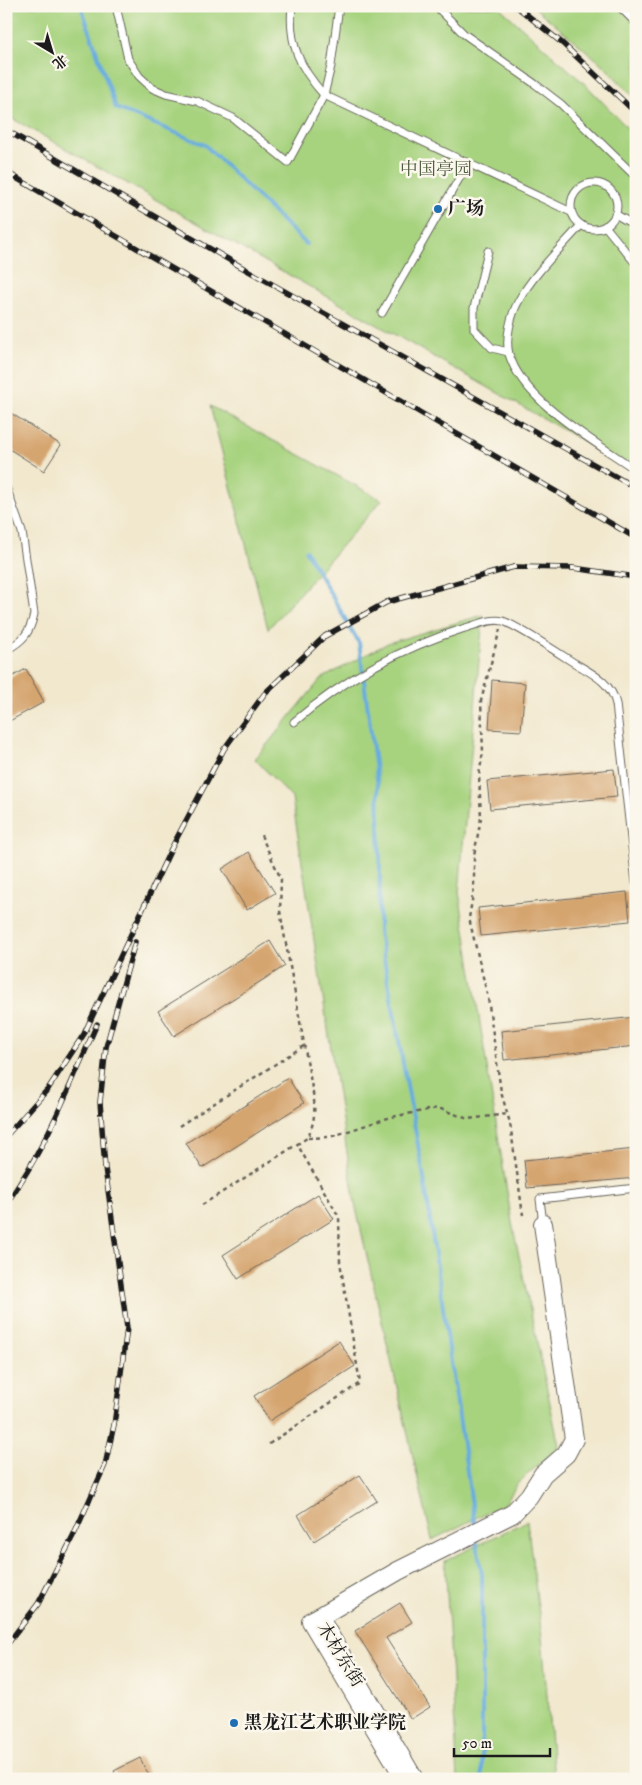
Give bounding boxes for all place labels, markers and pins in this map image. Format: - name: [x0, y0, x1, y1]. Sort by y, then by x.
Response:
- place label: 广场: [448, 198, 484, 220]
- marker: 广场: [432, 203, 444, 215]
- place label: 黑龙江艺术职业学院: [244, 1712, 406, 1734]
- marker: 黑龙江艺术职业学院: [228, 1717, 240, 1729]

